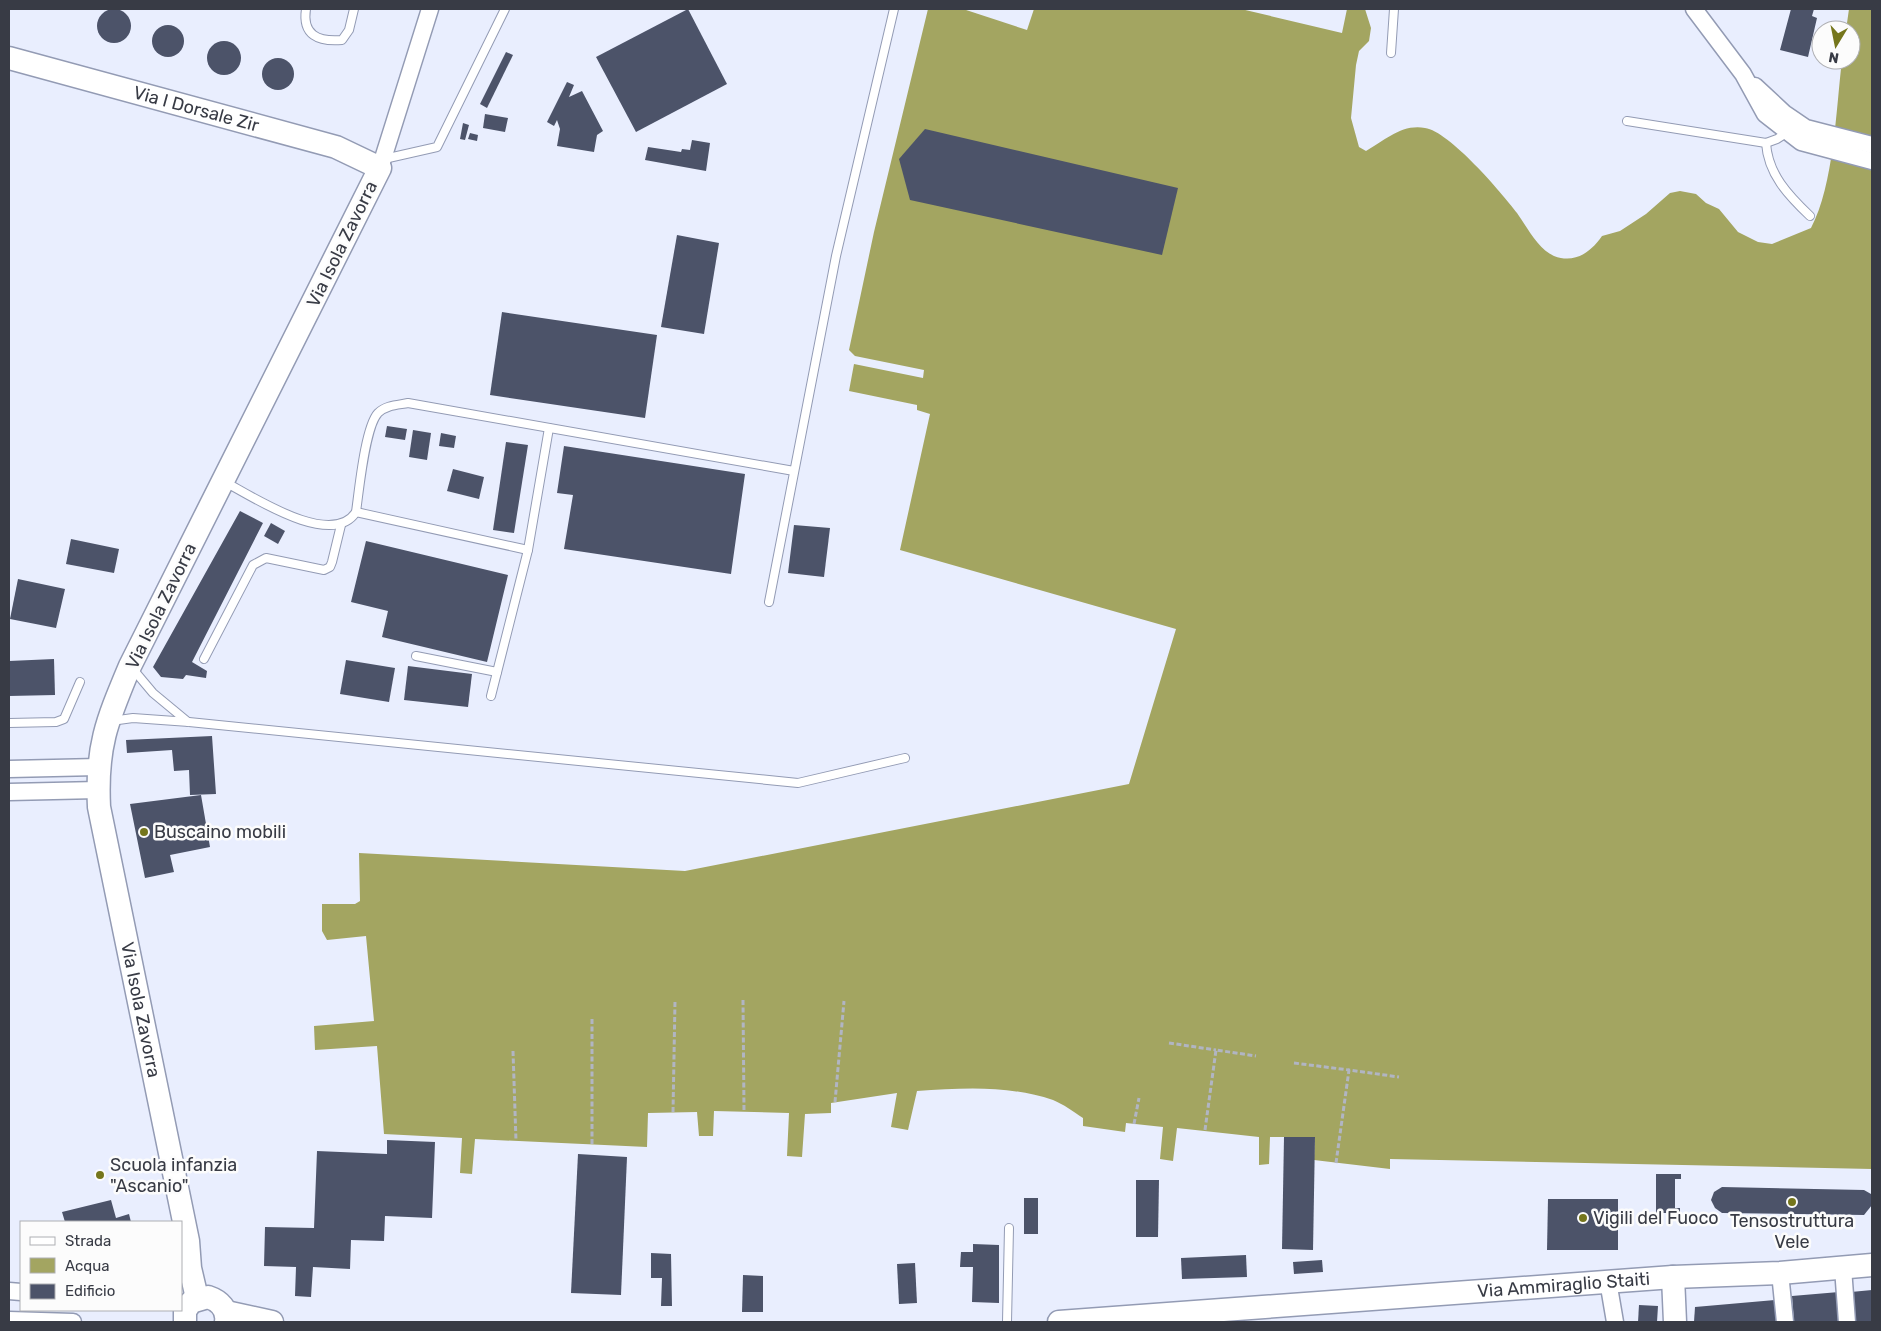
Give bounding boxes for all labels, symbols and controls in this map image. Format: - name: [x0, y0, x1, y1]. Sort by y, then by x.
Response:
- north arrow: [1811, 20, 1861, 70]
- text: N: [1827, 48, 1840, 67]
- street label: Via I Dorsale Zir: [131, 81, 262, 137]
- street label: Via Isola Zavorra: [302, 177, 382, 311]
- street label: Via Isola Zavorra: [121, 539, 201, 673]
- place label: Buscaino mobili: [154, 821, 286, 843]
- marker: Buscaino mobili: [138, 826, 150, 838]
- street label: Via Isola Zavorra: [116, 940, 165, 1079]
- place label: Scuola infanzia "Ascanio": [110, 1154, 237, 1197]
- marker: Scuola infanzia "Ascanio": [94, 1169, 106, 1181]
- marker: Tensostruttura Vele: [1786, 1196, 1798, 1208]
- place label: Vigili del Fuoco: [1593, 1207, 1719, 1229]
- place label: Tensostruttura Vele: [1730, 1210, 1854, 1253]
- marker: Vigili del Fuoco: [1577, 1212, 1589, 1224]
- legend: [20, 1221, 182, 1311]
- text: Strada: [65, 1232, 111, 1250]
- text: Acqua: [65, 1257, 110, 1275]
- street label: Via Ammiraglio Staiti: [1476, 1268, 1651, 1302]
- text: Edificio: [65, 1282, 115, 1300]

